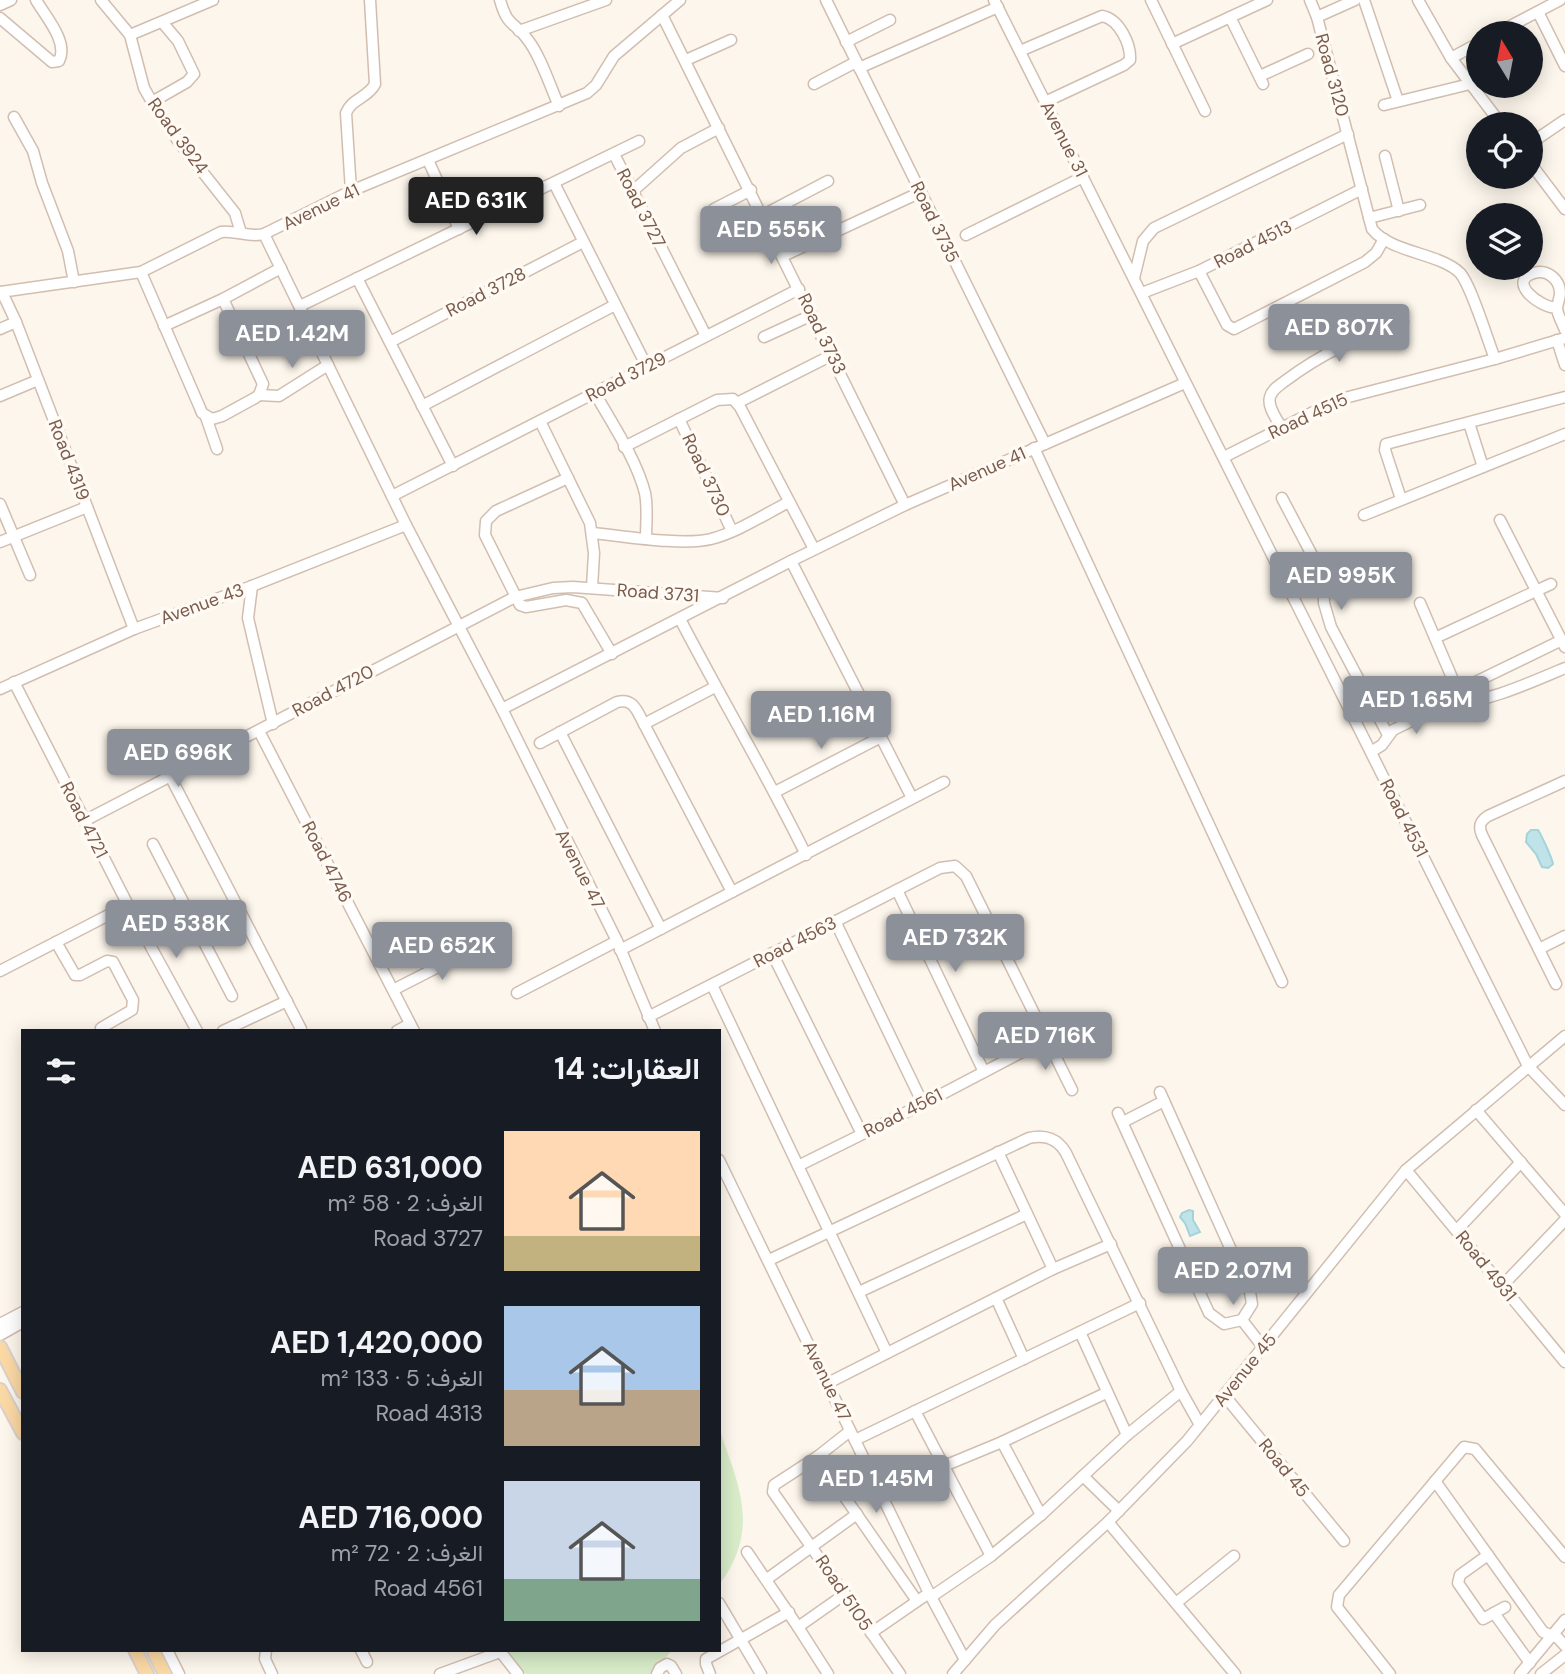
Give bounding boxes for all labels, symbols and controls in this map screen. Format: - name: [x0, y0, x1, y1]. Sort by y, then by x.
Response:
- north arrow: [1466, 21, 1544, 98]
- map controls: [1466, 21, 1543, 280]
- street label: Road 3120: [1309, 31, 1355, 119]
- street label: Road 3924: [142, 93, 214, 179]
- street label: Avenue 31: [1035, 97, 1093, 181]
- button: locate: [1466, 112, 1543, 189]
- street label: Road 3727: [611, 164, 671, 252]
- pin: AED 631K: [404, 177, 548, 237]
- street label: Road 3735: [905, 177, 965, 267]
- street label: Avenue 41: [279, 178, 363, 236]
- text: AED 631K: [424, 185, 528, 215]
- button: layers: [1466, 203, 1543, 280]
- pin: AED 555K: [699, 206, 843, 266]
- text: AED 555K: [716, 214, 826, 244]
- street label: Road 4513: [1210, 214, 1296, 274]
- street label: Road 3728: [442, 262, 530, 322]
- street label: Road 3733: [792, 289, 852, 379]
- pin: AED 807K: [1267, 304, 1411, 364]
- pin: AED 1.42M: [212, 310, 372, 370]
- text: AED 807K: [1284, 312, 1394, 342]
- text: AED 1.42M: [235, 318, 349, 348]
- street label: Road 3729: [581, 346, 671, 408]
- street label: Road 4515: [1264, 387, 1352, 445]
- street label: Road 4319: [43, 416, 95, 504]
- street label: Road 3730: [676, 430, 736, 520]
- street label: Avenue 41: [944, 441, 1030, 497]
- pin: AED 995K: [1269, 552, 1413, 612]
- text: AED 995K: [1286, 560, 1396, 590]
- street label: Avenue 43: [157, 578, 247, 630]
- street label: Road 3731: [616, 578, 700, 608]
- street label: Road 4720: [288, 659, 378, 723]
- pin: AED 1.65M: [1336, 676, 1496, 736]
- text: AED 1.65M: [1359, 684, 1473, 714]
- pin: AED 1.16M: [741, 692, 901, 751]
- text: AED 1.16M: [767, 699, 875, 729]
- pin: AED 696K: [106, 730, 250, 789]
- text: AED 696K: [123, 737, 233, 767]
- street label: Road 4531: [1374, 775, 1434, 861]
- street label: Road 4721: [55, 778, 113, 862]
- street label: Road 4746: [296, 817, 358, 907]
- street label: Avenue 47: [550, 825, 610, 913]
- pin: AED 538K: [104, 900, 248, 960]
- text: AED 538K: [121, 908, 231, 938]
- street label: Road 4563: [749, 911, 841, 973]
- pin: AED 732K: [883, 914, 1027, 974]
- pin: AED 652K: [370, 922, 514, 982]
- text: AED 732K: [902, 922, 1008, 952]
- text: AED 652K: [388, 930, 496, 960]
- pin: AED 716K: [973, 1012, 1117, 1072]
- text: AED 716K: [994, 1020, 1096, 1050]
- text: العقارات: 14: [554, 1049, 700, 1088]
- icon: filters: [42, 1052, 80, 1090]
- street label: Road 4561: [859, 1083, 947, 1143]
- text: AED 631,000: [297, 1148, 483, 1187]
- icon: home: [560, 1159, 644, 1243]
- text: الغرف: 2 · 58 m²: [328, 1188, 483, 1218]
- text: Road 3727: [373, 1223, 483, 1253]
- street label: Road 4931: [1450, 1226, 1522, 1306]
- pin: AED 2.07M: [1153, 1248, 1313, 1307]
- text: AED 2.07M: [1174, 1255, 1292, 1285]
- text: AED 1,420,000: [270, 1323, 483, 1362]
- street label: Avenue 45: [1208, 1328, 1282, 1412]
- icon: home: [560, 1334, 644, 1418]
- street label: Avenue 47: [797, 1337, 857, 1425]
- text: الغرف: 5 · 133 m²: [320, 1363, 483, 1393]
- text: Road 4313: [375, 1398, 483, 1428]
- street label: Road 45: [1253, 1434, 1315, 1502]
- pin: AED 1.45M: [796, 1456, 956, 1515]
- text: AED 1.45M: [818, 1463, 934, 1493]
- text: AED 716,000: [299, 1498, 483, 1537]
- icon: home: [560, 1509, 644, 1593]
- text: الغرف: 2 · 72 m²: [331, 1538, 483, 1568]
- street label: Road 5105: [810, 1550, 878, 1636]
- text: Road 4561: [374, 1573, 483, 1603]

